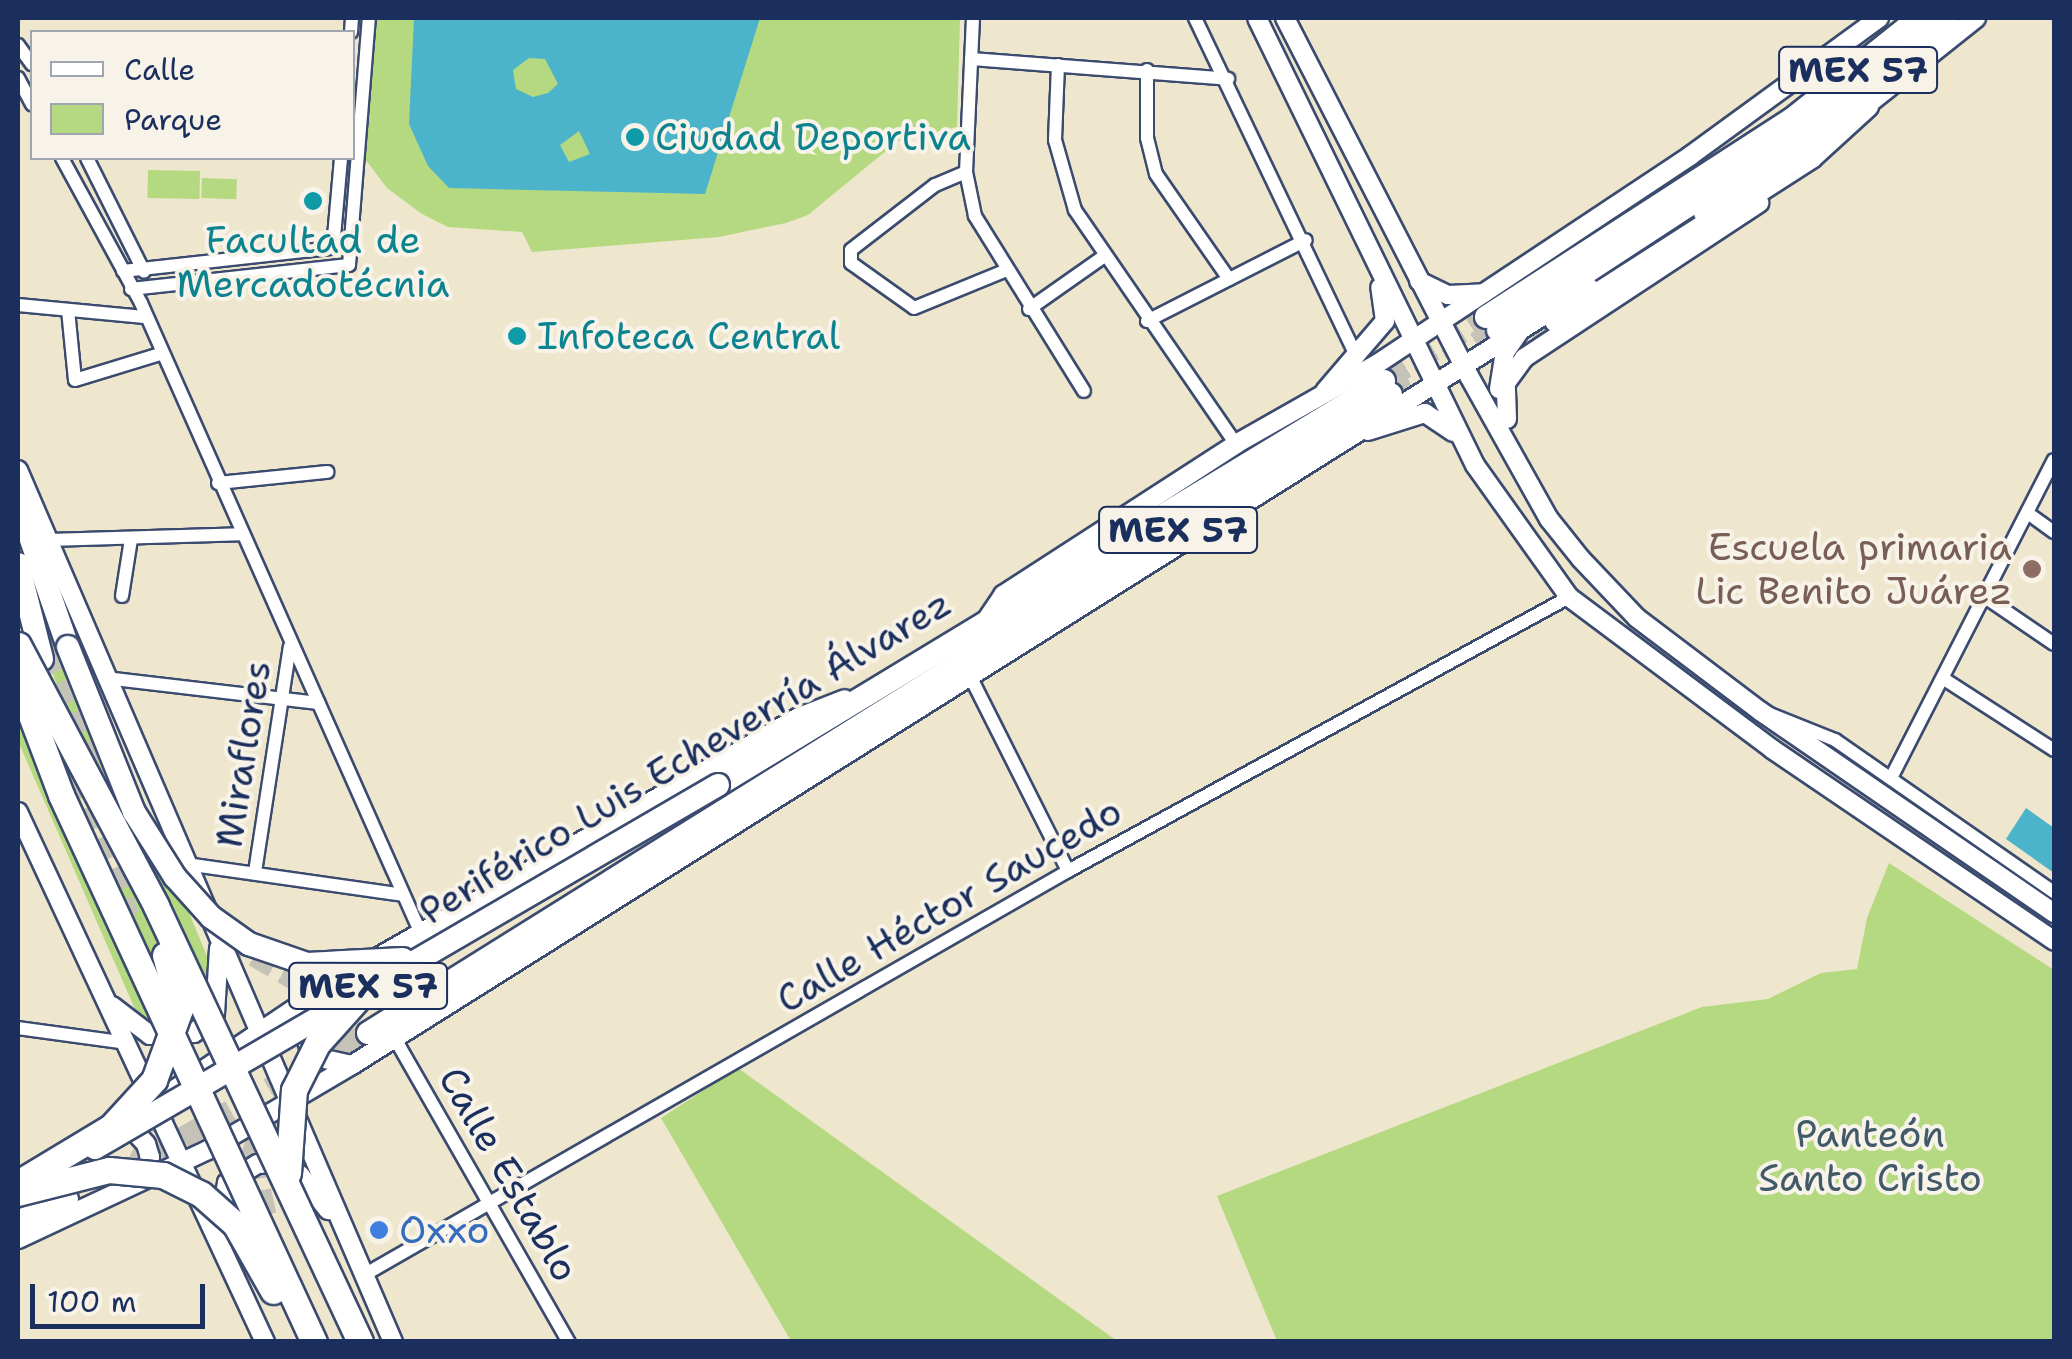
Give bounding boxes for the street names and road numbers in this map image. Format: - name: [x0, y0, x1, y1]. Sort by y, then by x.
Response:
- road number: MEX 57: [1778, 40, 1938, 100]
- road number: MEX 57: [1098, 500, 1258, 560]
- street label: Periférico Luis Echeverría Álvarez: [411, 580, 959, 934]
- street label: Miraflores: [206, 657, 280, 851]
- street label: Calle Héctor Saucedo: [769, 788, 1129, 1022]
- road number: MEX 57: [288, 956, 448, 1016]
- street label: Calle Establo: [429, 1059, 589, 1289]

